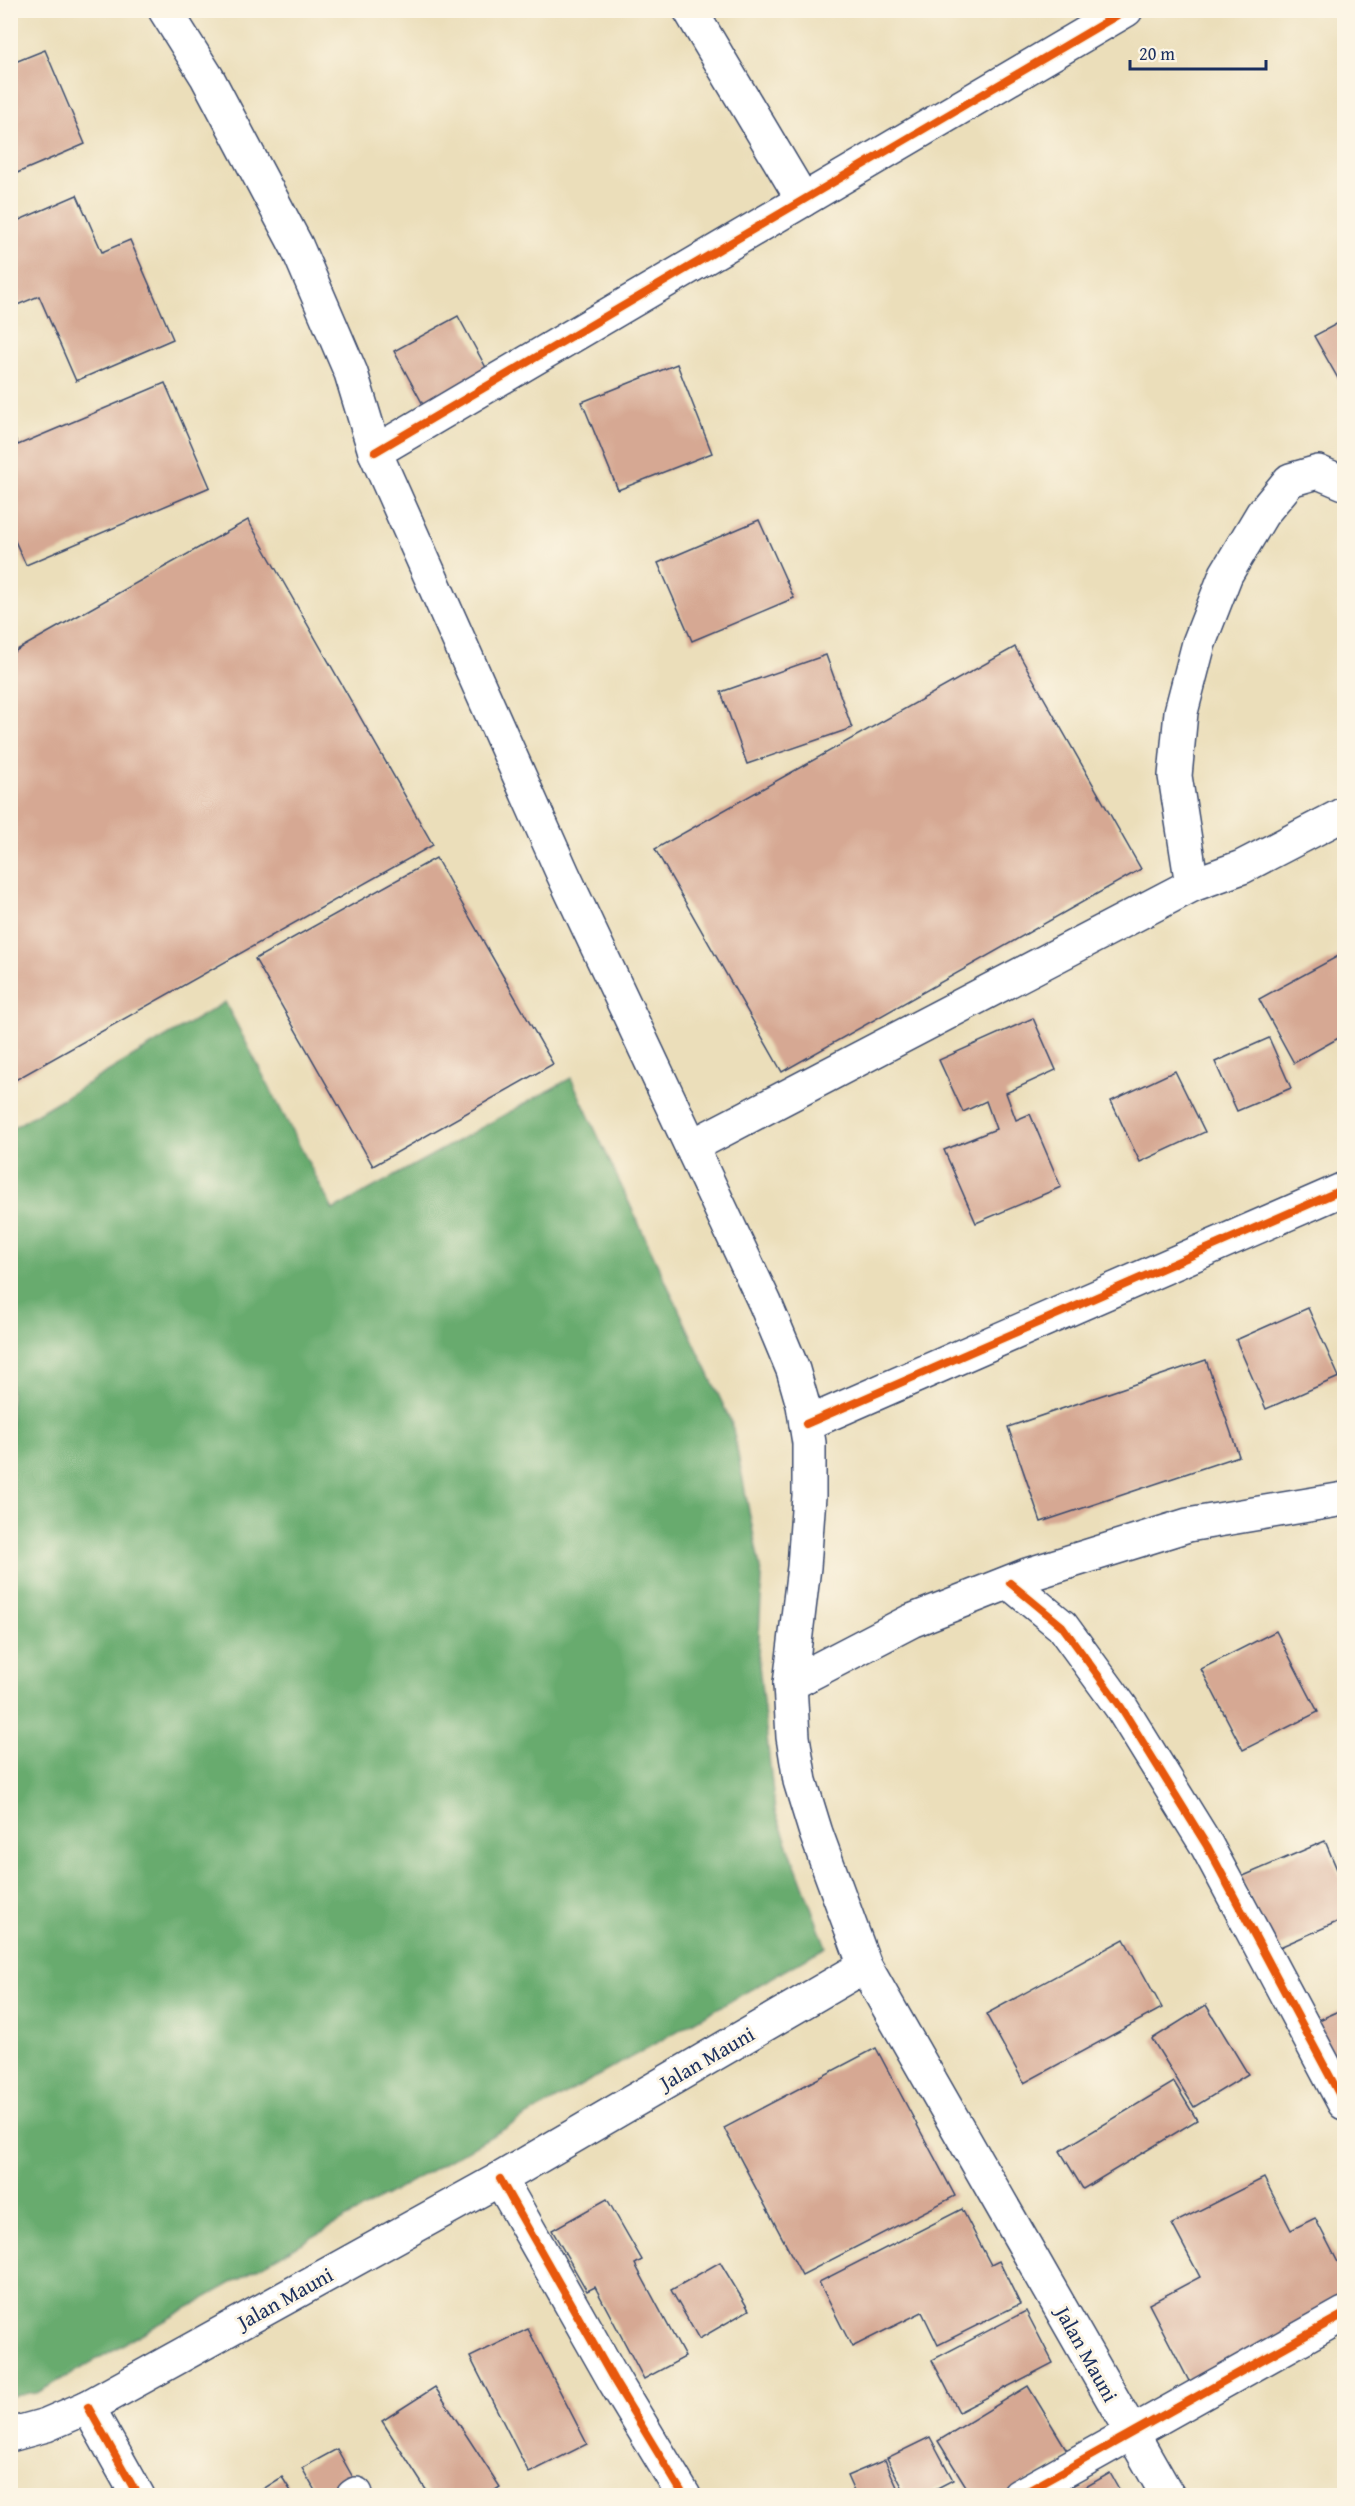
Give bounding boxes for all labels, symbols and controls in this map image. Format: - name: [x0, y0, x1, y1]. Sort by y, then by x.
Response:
- scale bar: [1130, 33, 1266, 71]
- text: 20 m: [1139, 40, 1175, 67]
- street label: Jalan Mauni: [651, 2018, 760, 2099]
- street label: Jalan Mauni: [229, 2259, 339, 2338]
- street label: Jalan Mauni: [1047, 2298, 1126, 2408]

